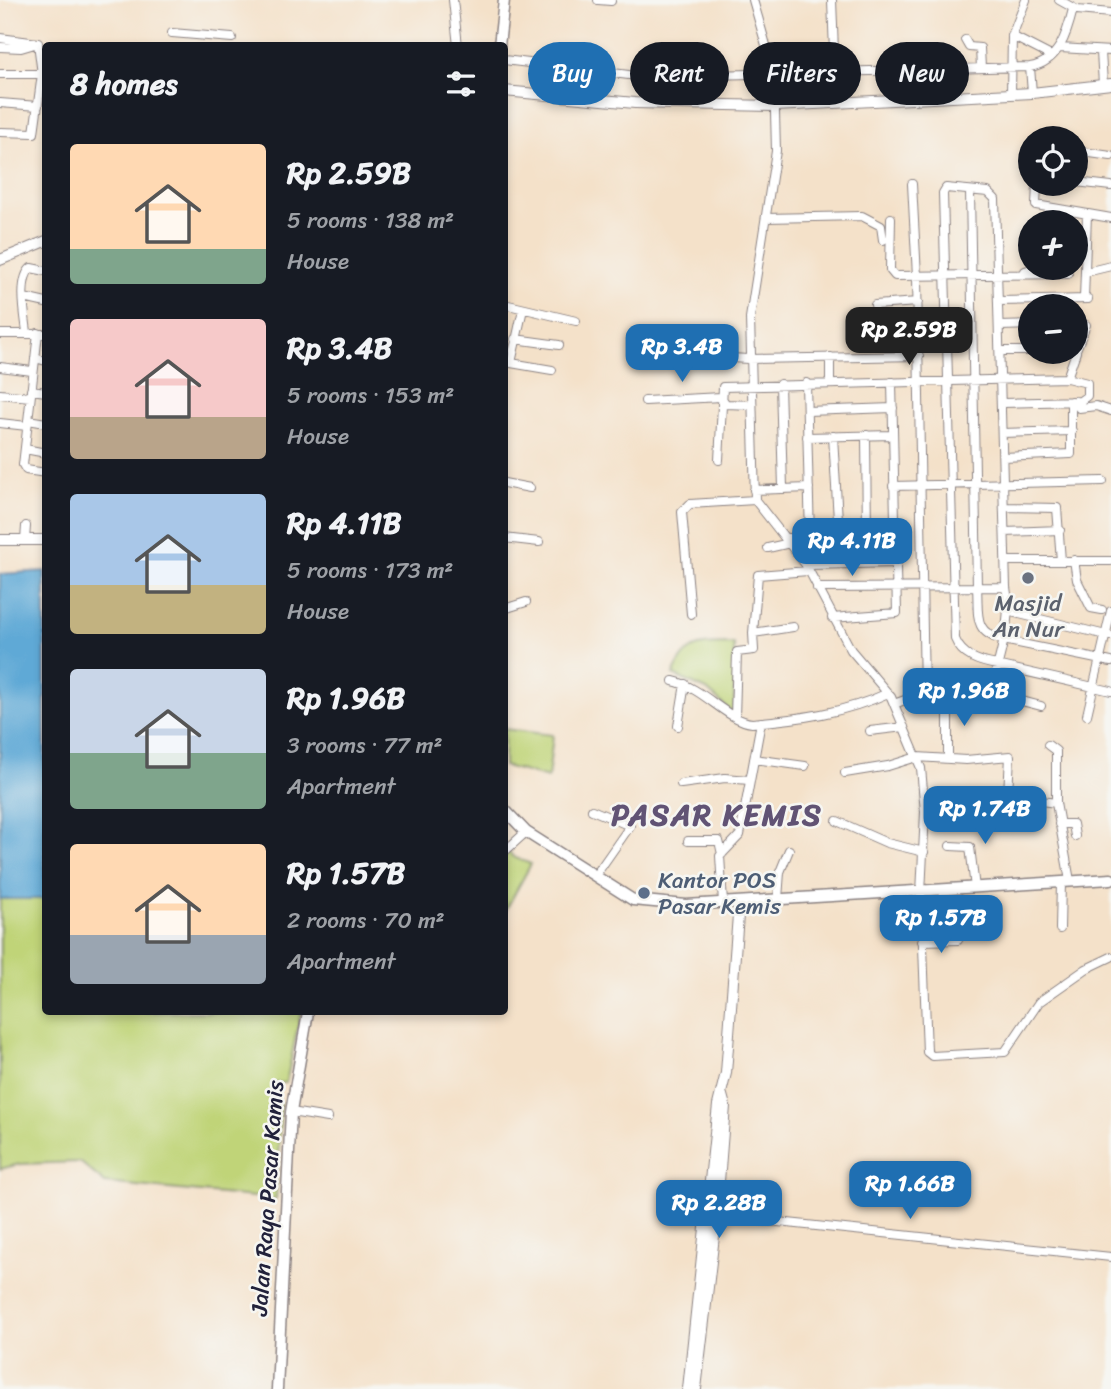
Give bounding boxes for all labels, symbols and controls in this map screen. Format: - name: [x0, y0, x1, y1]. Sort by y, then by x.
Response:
- chip: Buy: [528, 42, 616, 105]
- chip: Rent: [630, 42, 729, 105]
- chip: Filters: [743, 42, 861, 105]
- chip: New: [875, 42, 969, 105]
- text: 8 homes: [70, 57, 178, 111]
- icon: filters: [442, 65, 480, 103]
- map controls: [1018, 126, 1088, 364]
- button: locate: [1018, 126, 1088, 196]
- text: Rp 2.59B: [287, 146, 411, 200]
- icon: home: [126, 172, 210, 256]
- text: 5 rooms · 138 m²: [287, 200, 454, 241]
- button: +: [1018, 210, 1088, 280]
- text: House: [287, 241, 349, 282]
- button: −: [1018, 294, 1088, 364]
- pin: Rp 2.59B: [837, 308, 981, 367]
- text: Rp 2.59B: [862, 309, 957, 350]
- text: Rp 3.4B: [287, 321, 392, 375]
- pin: Rp 3.4B: [617, 324, 747, 384]
- text: Rp 3.4B: [642, 326, 722, 367]
- icon: home: [126, 347, 210, 431]
- text: 5 rooms · 153 m²: [287, 375, 454, 416]
- text: House: [287, 416, 349, 457]
- text: Rp 4.11B: [287, 496, 401, 550]
- pin: Rp 4.11B: [780, 518, 924, 578]
- text: Rp 4.11B: [808, 520, 896, 561]
- icon: home: [126, 522, 210, 606]
- text: 5 rooms · 173 m²: [287, 550, 453, 591]
- marker: Masjid An Nur: [1020, 570, 1036, 586]
- place label: Masjid An Nur: [991, 583, 1065, 650]
- text: House: [287, 591, 349, 632]
- pin: Rp 1.96B: [892, 668, 1036, 728]
- text: Rp 1.96B: [919, 670, 1009, 711]
- text: Rp 1.96B: [287, 671, 405, 725]
- icon: home: [126, 697, 210, 781]
- text: 3 rooms · 77 m²: [287, 725, 443, 766]
- text: Apartment: [287, 766, 396, 807]
- pin: Rp 1.74B: [913, 786, 1057, 846]
- district label: PASAR KEMIS: [611, 788, 823, 842]
- text: Rp 1.74B: [940, 788, 1030, 829]
- text: Rp 1.57B: [287, 846, 405, 900]
- place label: Kantor POS Pasar Kemis: [658, 860, 781, 927]
- icon: home: [126, 872, 210, 956]
- marker: Kantor POS Pasar Kemis: [636, 885, 652, 901]
- pin: Rp 1.57B: [869, 895, 1013, 955]
- text: Rp 1.57B: [896, 897, 986, 938]
- text: 2 rooms · 70 m²: [287, 900, 445, 941]
- text: Apartment: [287, 941, 396, 982]
- street label: Jalan Raya Pasar Kamis: [239, 1078, 296, 1318]
- pin: Rp 1.66B: [838, 1162, 982, 1221]
- text: Rp 1.66B: [865, 1163, 955, 1204]
- pin: Rp 2.28B: [647, 1180, 791, 1240]
- text: Rp 2.28B: [672, 1182, 766, 1223]

